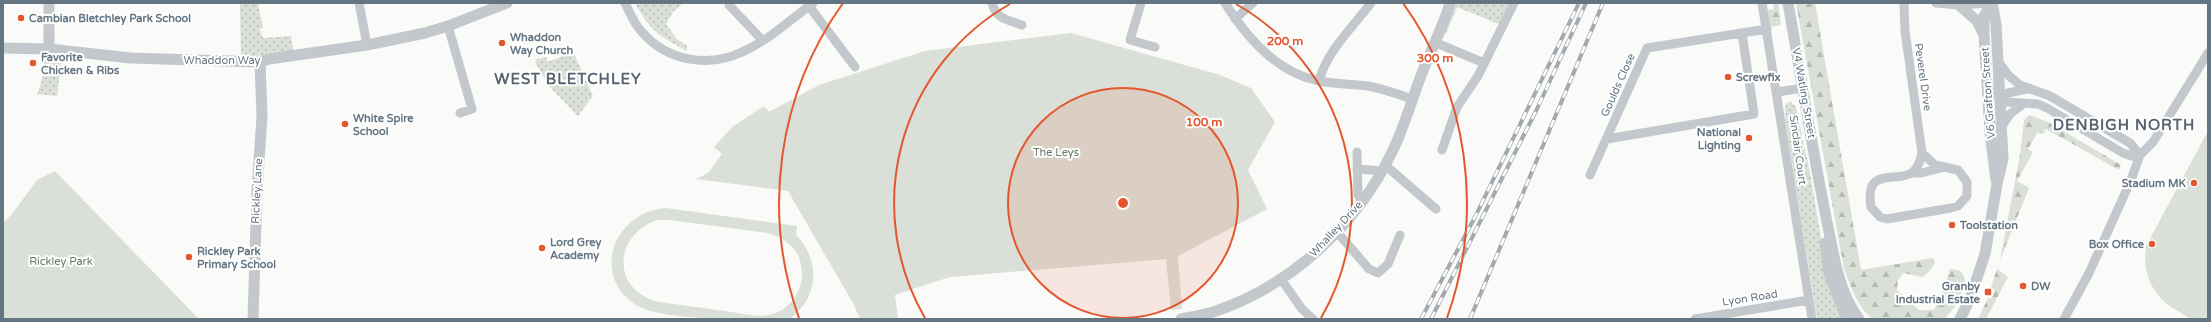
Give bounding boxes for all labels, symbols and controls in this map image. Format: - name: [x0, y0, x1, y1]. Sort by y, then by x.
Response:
- place label: Cambian Bletchley Park School: [29, 12, 191, 26]
- marker: Cambian Bletchley Park School: [16, 13, 26, 23]
- place label: Whaddon Way Church: [510, 31, 573, 58]
- text: 200 m: [1267, 34, 1303, 48]
- marker: Whaddon Way Church: [497, 38, 507, 48]
- street label: Peverel Drive: [1912, 42, 1934, 112]
- street label: V4 Watling Street: [1790, 47, 1818, 139]
- street label: V6 Grafton Street: [1978, 47, 1998, 139]
- place label: Favorite Chicken & Ribs: [41, 51, 120, 77]
- text: 300 m: [1417, 51, 1453, 65]
- street label: Goulds Close: [1598, 51, 1638, 119]
- street label: Whaddon Way: [184, 54, 260, 67]
- marker: Favorite Chicken & Ribs: [28, 58, 38, 68]
- district label: WEST BLETCHLEY: [494, 70, 642, 88]
- place label: Screwfix: [1736, 71, 1781, 84]
- marker: Screwfix: [1723, 72, 1733, 82]
- place label: White Spire School: [353, 112, 414, 138]
- street label: Sinclair Court: [1787, 114, 1809, 186]
- text: 100 m: [1186, 115, 1222, 129]
- district label: DENBIGH NORTH: [2053, 116, 2195, 134]
- marker: White Spire School: [340, 119, 350, 129]
- place label: National Lighting: [1697, 126, 1741, 153]
- marker: National Lighting: [1744, 133, 1754, 143]
- park label: The Leys: [1033, 146, 1079, 159]
- street label: Rickley Lane: [249, 158, 265, 224]
- place label: Stadium MK: [2122, 177, 2187, 190]
- marker: Stadium MK: [2189, 178, 2199, 188]
- centre of rings: [1116, 196, 1130, 210]
- street label: Whalley Drive: [1307, 198, 1365, 260]
- place label: Toolstation: [1959, 219, 2018, 232]
- marker: Toolstation: [1947, 220, 1957, 230]
- place label: Lord Grey Academy: [550, 236, 601, 263]
- place label: Box Office: [2089, 238, 2145, 251]
- marker: Box Office: [2147, 239, 2157, 249]
- marker: Lord Grey Academy: [537, 243, 547, 253]
- place label: Rickley Park Primary School: [197, 245, 276, 272]
- marker: Rickley Park Primary School: [184, 252, 194, 262]
- park label: Rickley Park: [29, 255, 93, 268]
- place label: Granby Industrial Estate: [1896, 280, 1981, 306]
- place label: DW: [2031, 280, 2051, 293]
- marker: DW: [2018, 281, 2028, 291]
- street label: Lyon Road: [1721, 287, 1779, 309]
- marker: Granby Industrial Estate: [1983, 287, 1993, 297]

